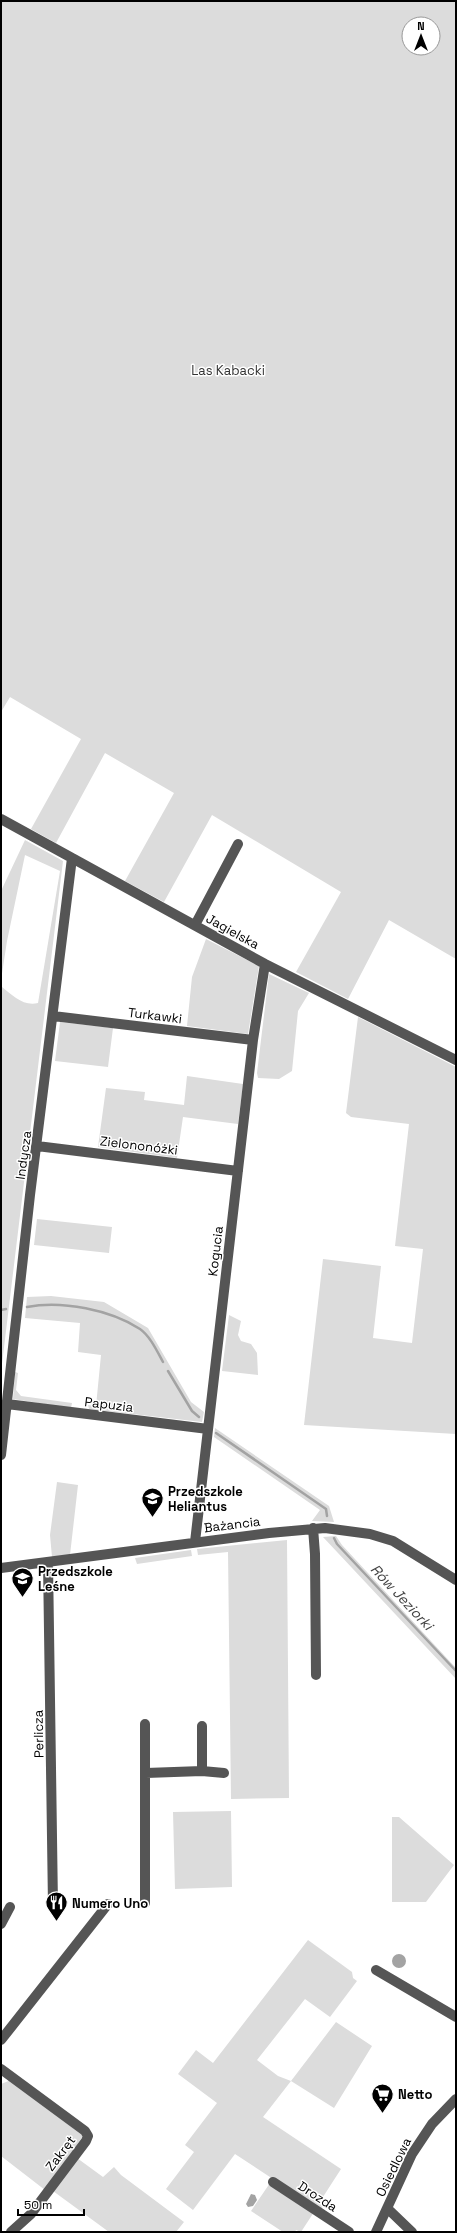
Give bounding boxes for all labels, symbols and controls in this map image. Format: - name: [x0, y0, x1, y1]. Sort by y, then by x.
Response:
- north arrow: [401, 16, 441, 56]
- text: N: [417, 19, 425, 33]
- park label: Las Kabacki: [191, 362, 265, 379]
- street label: Jagielska: [203, 910, 263, 953]
- street label: Turkawki: [127, 1004, 183, 1027]
- street label: Indycza: [12, 1129, 35, 1181]
- street label: Zielononóżki: [99, 1132, 179, 1159]
- street label: Kogucia: [204, 1224, 227, 1277]
- street label: Papuzia: [84, 1393, 135, 1416]
- place label: Przedszkole Heliantus: [168, 1483, 243, 1515]
- school or university icon: Przedszkole Heliantus: [139, 1485, 165, 1518]
- street label: Bażancia: [203, 1513, 262, 1536]
- water label: Rów Jeziorki: [367, 1560, 438, 1635]
- place label: Przedszkole Leśne: [38, 1563, 113, 1595]
- school or university icon: Przedszkole Leśne: [10, 1565, 36, 1598]
- street label: Perlicza: [30, 1709, 47, 1758]
- restaurant icon: Numero Uno: [44, 1890, 70, 1923]
- place label: Numero Uno: [72, 1895, 148, 1912]
- supermarket icon: Netto: [370, 2081, 396, 2114]
- place label: Netto: [398, 2086, 432, 2103]
- street label: Zakręt: [42, 2132, 79, 2174]
- street label: Osiedlowa: [372, 2134, 415, 2200]
- street label: Drozda: [295, 2177, 341, 2216]
- scale bar: [18, 2191, 84, 2217]
- text: 50 m: [24, 2197, 52, 2213]

